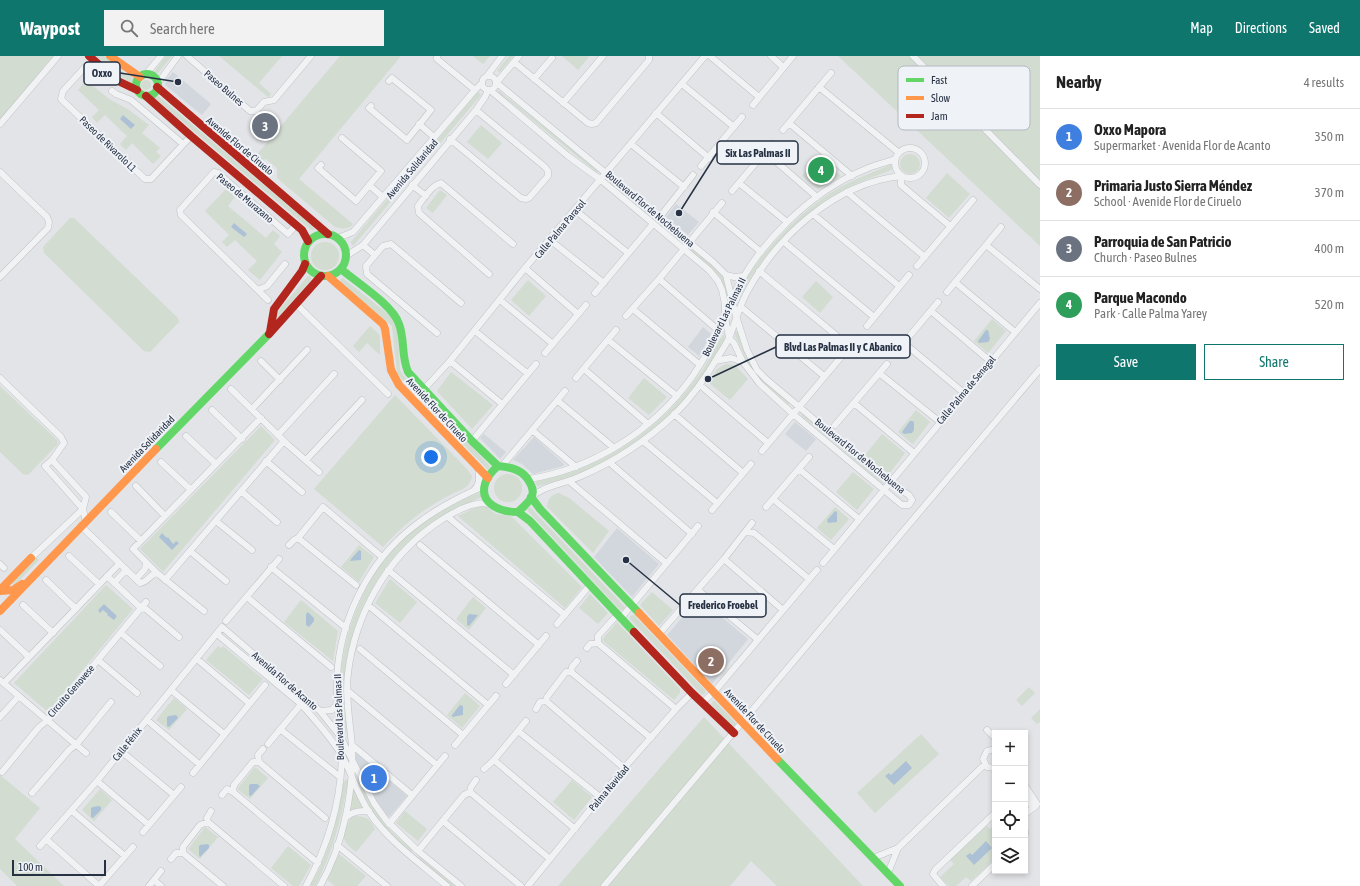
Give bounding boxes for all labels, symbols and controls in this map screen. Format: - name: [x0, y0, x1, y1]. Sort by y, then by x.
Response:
- search box: [104, 10, 384, 46]
- text: Waypost: [20, 17, 80, 39]
- icon: search: [118, 17, 140, 39]
- text: Search here: [150, 20, 215, 37]
- text: Map: [1190, 20, 1213, 36]
- text: Directions: [1235, 20, 1287, 36]
- text: Saved: [1309, 20, 1340, 36]
- callout: Oxxo: [84, 62, 120, 85]
- legend: [898, 66, 1030, 130]
- text: Oxxo: [92, 67, 112, 79]
- street label: Paseo Bulnes: [202, 68, 246, 108]
- text: Nearby: [1056, 72, 1102, 92]
- text: Fast: [931, 74, 947, 86]
- text: 4 results: [1304, 75, 1344, 90]
- text: Slow: [931, 92, 950, 104]
- text: Jam: [931, 110, 948, 122]
- pin: 3: [252, 111, 278, 141]
- street label: Paseo de Rivarolo L1: [77, 114, 139, 174]
- street label: Avenide Flor de Ciruelo: [204, 115, 276, 177]
- text: Oxxo Mapora: [1094, 121, 1166, 138]
- text: 1: [1066, 129, 1072, 144]
- text: 350 m: [1315, 129, 1344, 144]
- street label: Avenida Solidaridad: [384, 137, 440, 201]
- text: Supermarket · Avenida Flor de Acanto: [1094, 138, 1271, 153]
- callout: Six Las Palmas II: [717, 141, 798, 164]
- text: Six Las Palmas II: [725, 147, 791, 159]
- pin: 4: [808, 155, 834, 185]
- street label: Boulevard Flor de Nochebuena: [603, 169, 697, 250]
- street label: Paseo de Murazano: [214, 171, 276, 225]
- text: Primaria Justo Sierra Méndez: [1094, 177, 1252, 194]
- text: 2: [1066, 185, 1072, 200]
- text: 370 m: [1315, 185, 1344, 200]
- text: School · Avenide Flor de Ciruelo: [1094, 194, 1242, 209]
- street label: Calle Palma Parasol: [532, 197, 588, 261]
- text: Parroquia de San Patricio: [1094, 233, 1232, 250]
- text: 3: [1066, 241, 1072, 256]
- text: 400 m: [1315, 241, 1344, 256]
- text: Church · Paseo Bulnes: [1094, 250, 1197, 265]
- street label: Boulevard Las Palmas II: [700, 276, 748, 358]
- text: Parque Macondo: [1094, 289, 1187, 306]
- text: 4: [1066, 297, 1072, 312]
- text: 520 m: [1315, 297, 1344, 312]
- text: Park · Calle Palma Yarey: [1094, 306, 1207, 321]
- callout: Blvd Las Palmas II y C Abanico: [776, 335, 910, 358]
- text: Blvd Las Palmas II y C Abanico: [784, 341, 902, 353]
- button: Save: [1056, 344, 1196, 380]
- button: Share: [1204, 344, 1344, 380]
- street label: Calle Palma de Senegal: [934, 353, 998, 426]
- street label: Avenide Flor de Ciruelo: [404, 376, 470, 445]
- street label: Avenida Solidaridad: [117, 413, 177, 474]
- street label: Boulevard Flor de Nochebuena: [813, 416, 907, 496]
- your location: [421, 447, 441, 467]
- callout: Frederico Froebel: [680, 594, 766, 617]
- text: Frederico Froebel: [688, 599, 759, 611]
- pin: 2: [698, 646, 724, 676]
- street label: Avenida Flor de Acanto: [250, 650, 320, 713]
- street label: Circuito Genovese: [45, 662, 97, 719]
- street label: Boulevard Las Palmas II: [332, 674, 346, 760]
- street label: Avenide Flor de Ciruelo: [722, 687, 788, 756]
- street label: Calle Fénix: [110, 725, 144, 763]
- map controls: [992, 730, 1028, 874]
- button: +: [992, 730, 1028, 766]
- pin: 1: [361, 763, 387, 793]
- street label: Palma Navidad: [587, 763, 631, 813]
- button: −: [992, 766, 1028, 802]
- button: locate: [992, 802, 1028, 838]
- button: layers: [992, 838, 1028, 874]
- scale bar: [12, 858, 106, 877]
- text: 100 m: [18, 861, 43, 873]

